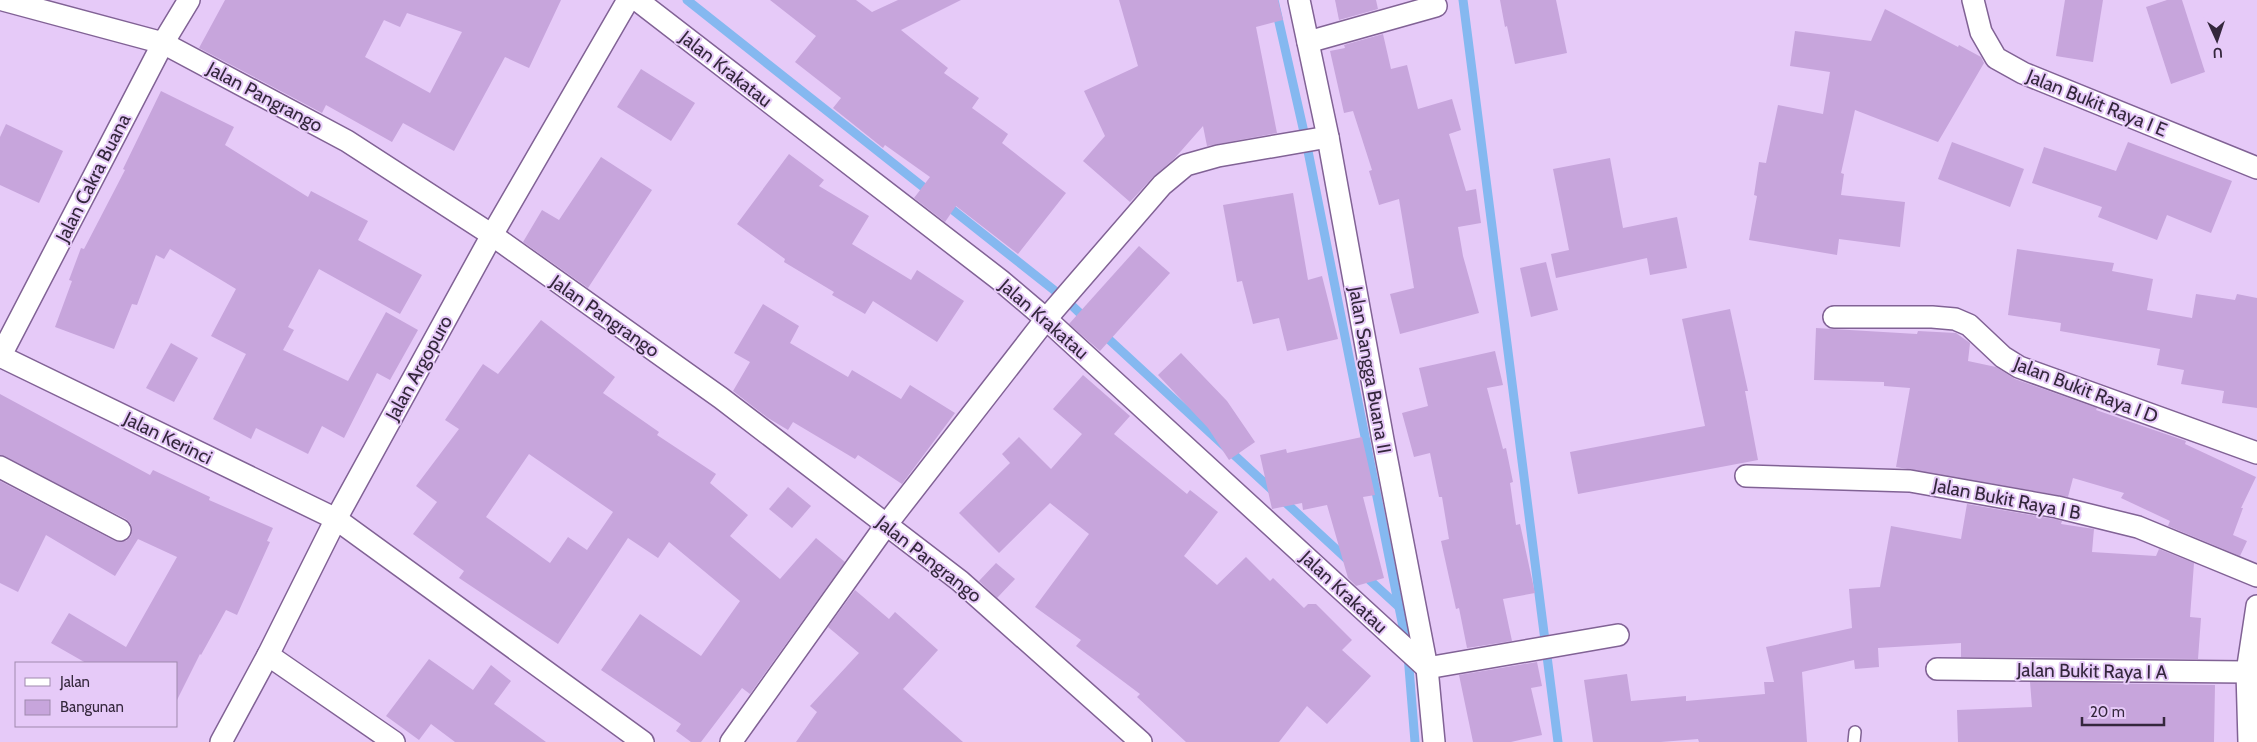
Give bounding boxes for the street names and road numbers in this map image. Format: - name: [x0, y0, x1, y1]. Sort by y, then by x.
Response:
- street label: Jalan Krakatau: [674, 25, 777, 112]
- street label: Jalan Pangrango: [202, 56, 327, 137]
- street label: Jalan Bukit Raya I E: [2023, 64, 2171, 142]
- street label: Jalan Cakra Buana: [50, 110, 135, 247]
- street label: Jalan Pangrango: [545, 269, 664, 362]
- street label: Jalan Krakatau: [994, 273, 1093, 364]
- street label: Jalan Sangga Buana II: [1344, 284, 1396, 455]
- street label: Jalan Argopuro: [380, 311, 457, 425]
- street label: Jalan Bukit Raya I D: [2010, 352, 2162, 428]
- street label: Jalan Kerinci: [119, 406, 216, 469]
- street label: Jalan Bukit Raya I B: [1930, 473, 2083, 525]
- street label: Jalan Pangrango: [871, 510, 986, 607]
- street label: Jalan Krakatau: [1295, 545, 1392, 638]
- street label: Jalan Bukit Raya I A: [2016, 658, 2168, 684]

